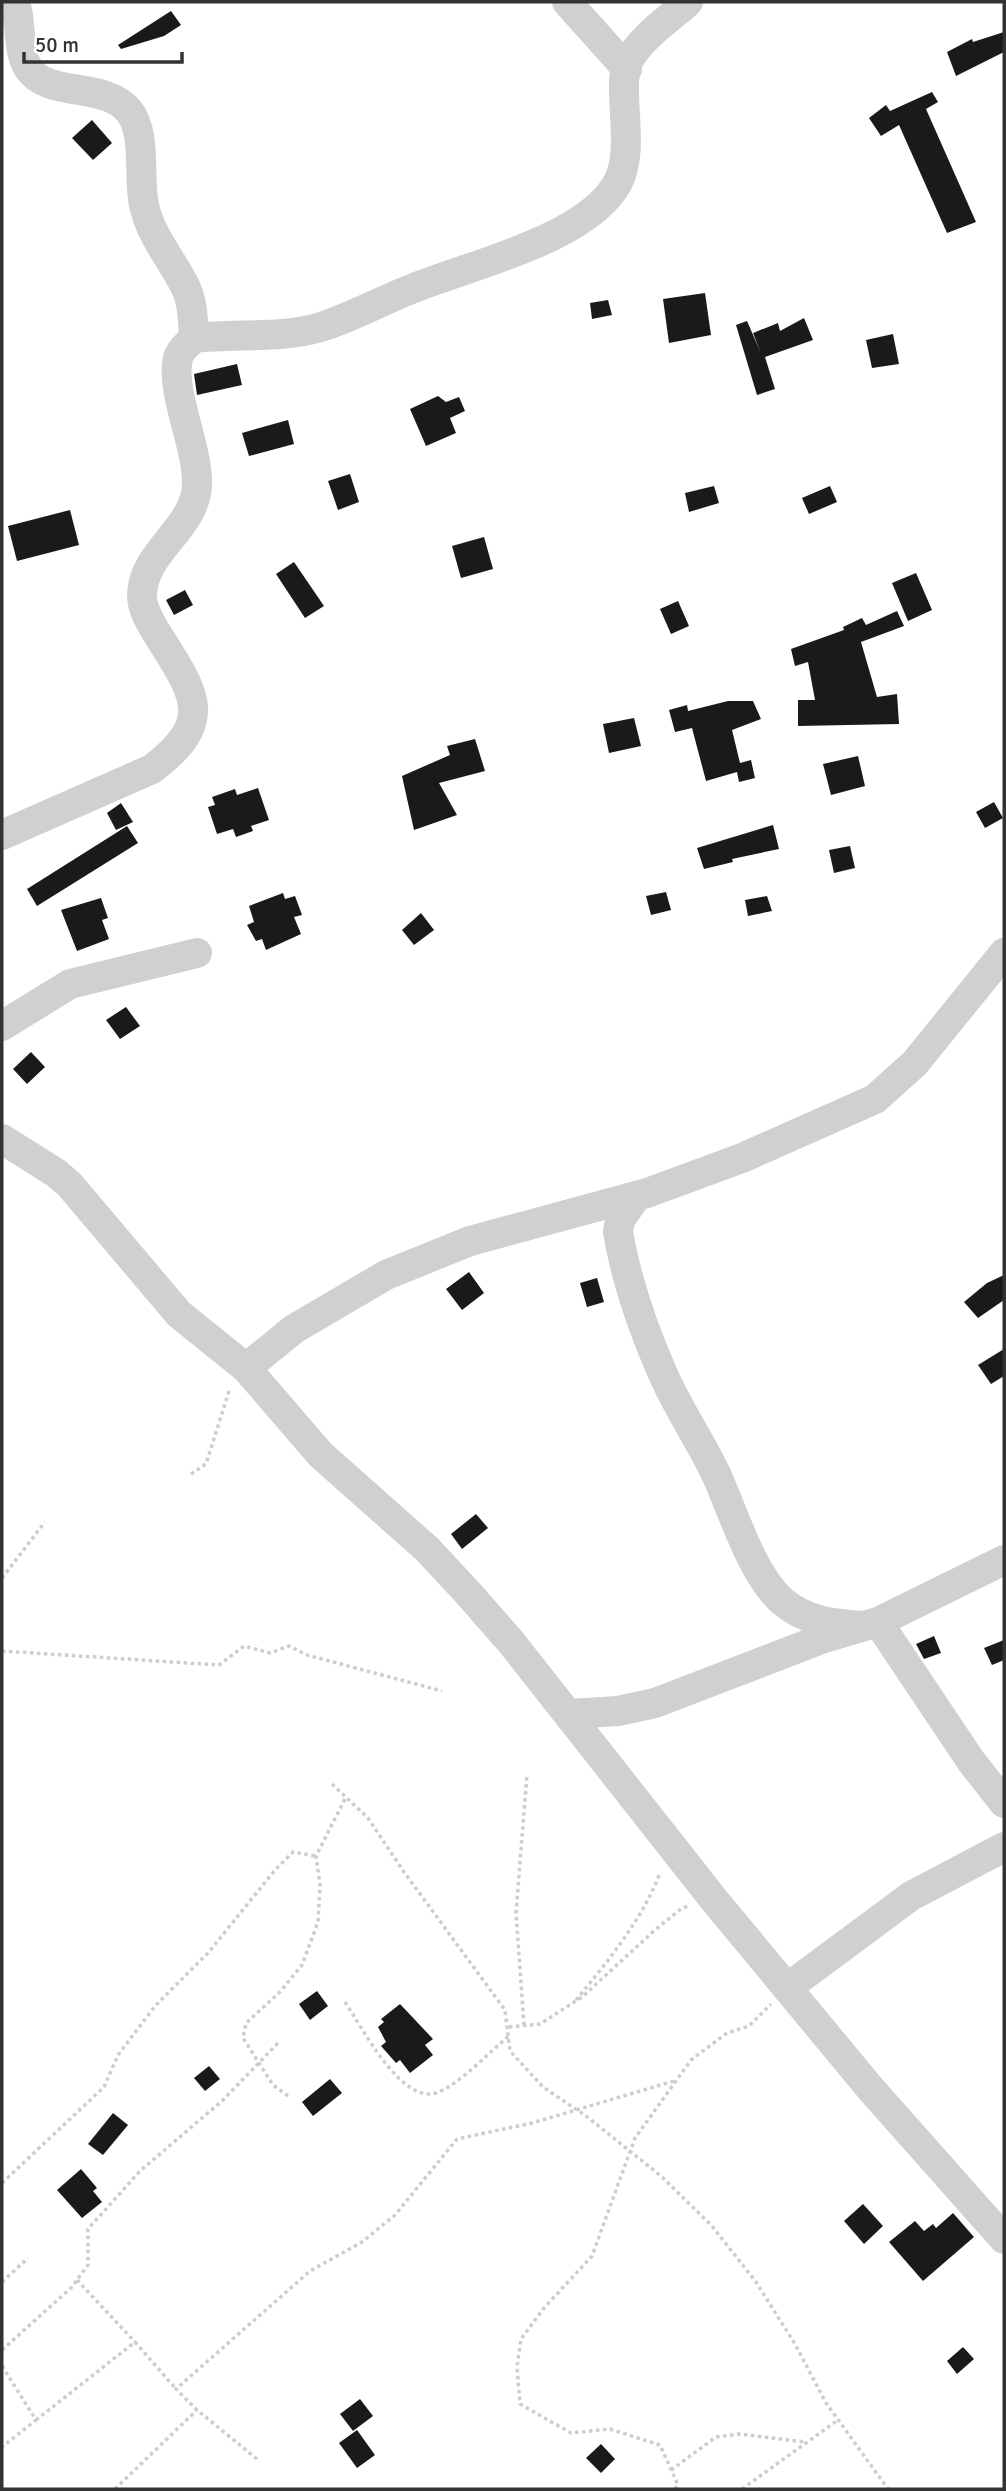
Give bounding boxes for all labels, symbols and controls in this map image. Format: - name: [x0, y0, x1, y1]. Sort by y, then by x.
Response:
- scale bar: [24, 21, 182, 65]
- text: 50 m: [35, 32, 79, 58]

